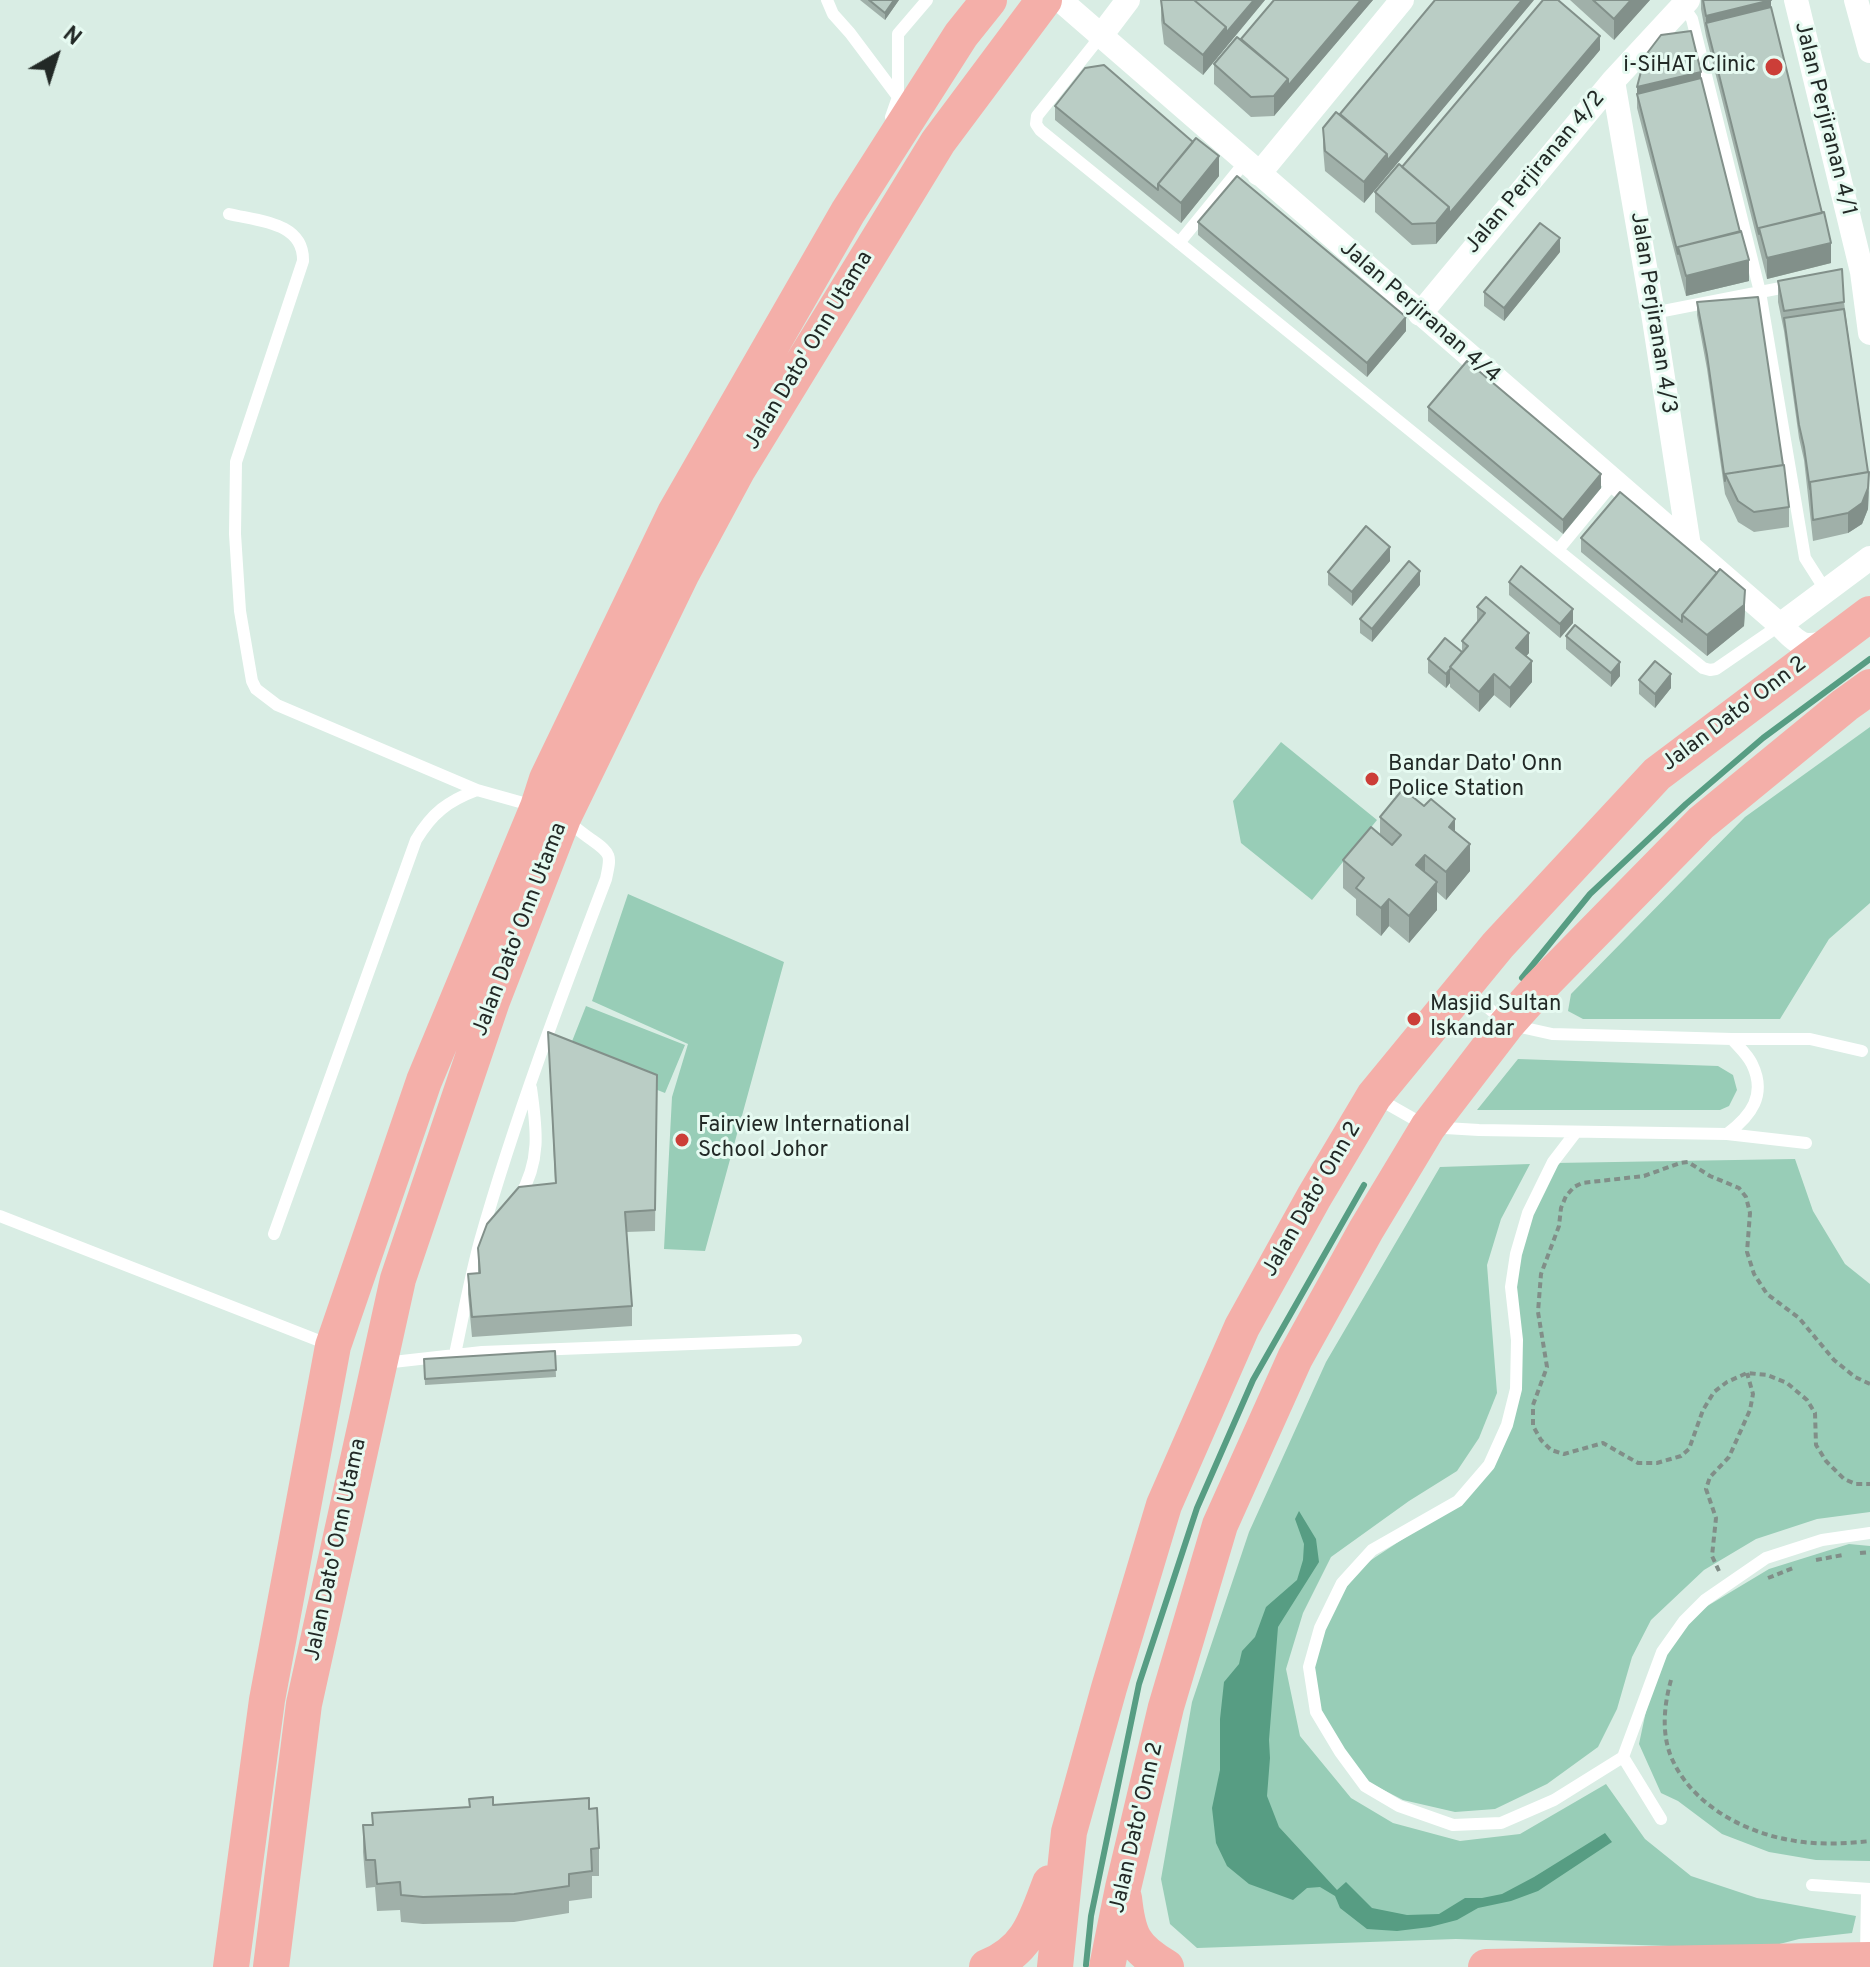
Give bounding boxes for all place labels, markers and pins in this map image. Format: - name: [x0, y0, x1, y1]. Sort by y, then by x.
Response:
- place label: i-SiHAT Clinic: [1623, 54, 1756, 80]
- marker: i-SiHAT Clinic: [1763, 56, 1785, 78]
- place label: Bandar Dato' Onn Police Station: [1388, 753, 1562, 804]
- marker: Bandar Dato' Onn Police Station: [1363, 770, 1381, 788]
- place label: Masjid Sultan Iskandar: [1430, 993, 1561, 1044]
- marker: Masjid Sultan Iskandar: [1405, 1010, 1423, 1028]
- place label: Fairview International School Johor: [698, 1114, 910, 1166]
- marker: Fairview International School Johor: [673, 1131, 691, 1149]

